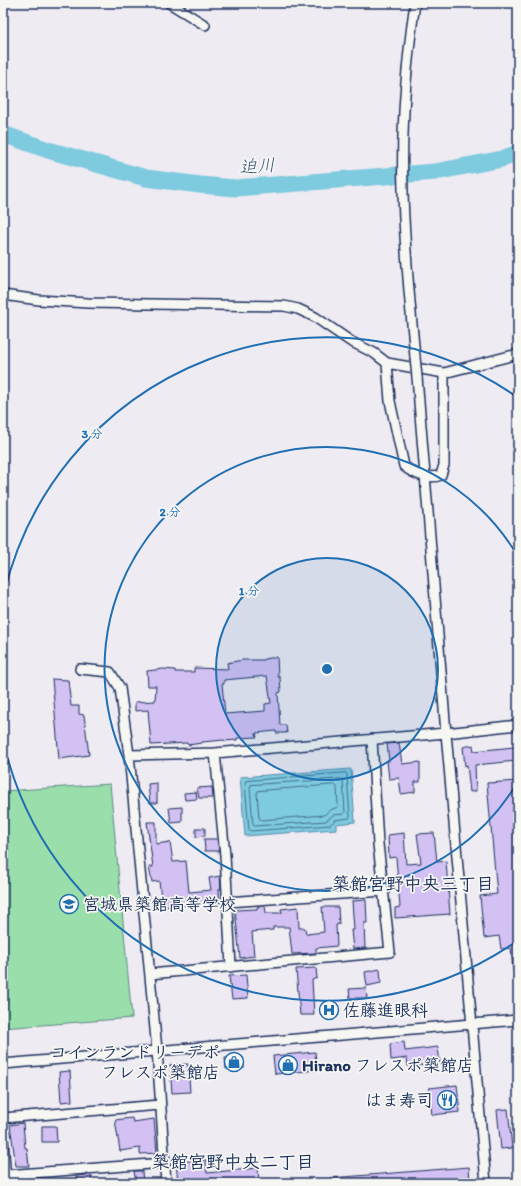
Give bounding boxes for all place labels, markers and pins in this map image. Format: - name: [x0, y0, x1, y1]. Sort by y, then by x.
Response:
- centre of rings: [320, 662, 334, 676]
- school or university icon: 宮城県築館高等学校: [58, 893, 80, 915]
- place label: 宮城県築館高等学校: [83, 894, 236, 914]
- hospital icon: 佐藤進眼科: [318, 999, 340, 1021]
- place label: 佐藤進眼科: [343, 1000, 428, 1020]
- place label: コインランドリーデポ フレスポ築館店: [50, 1042, 220, 1082]
- shop icon: コインランドリーデポ フレスポ築館店: [223, 1051, 245, 1073]
- shop icon: Hirano フレスポ築館店: [277, 1054, 299, 1076]
- place label: Hirano フレスポ築館店: [302, 1055, 474, 1075]
- restaurant icon: はま寿司: [436, 1089, 458, 1111]
- place label: はま寿司: [365, 1090, 433, 1110]

